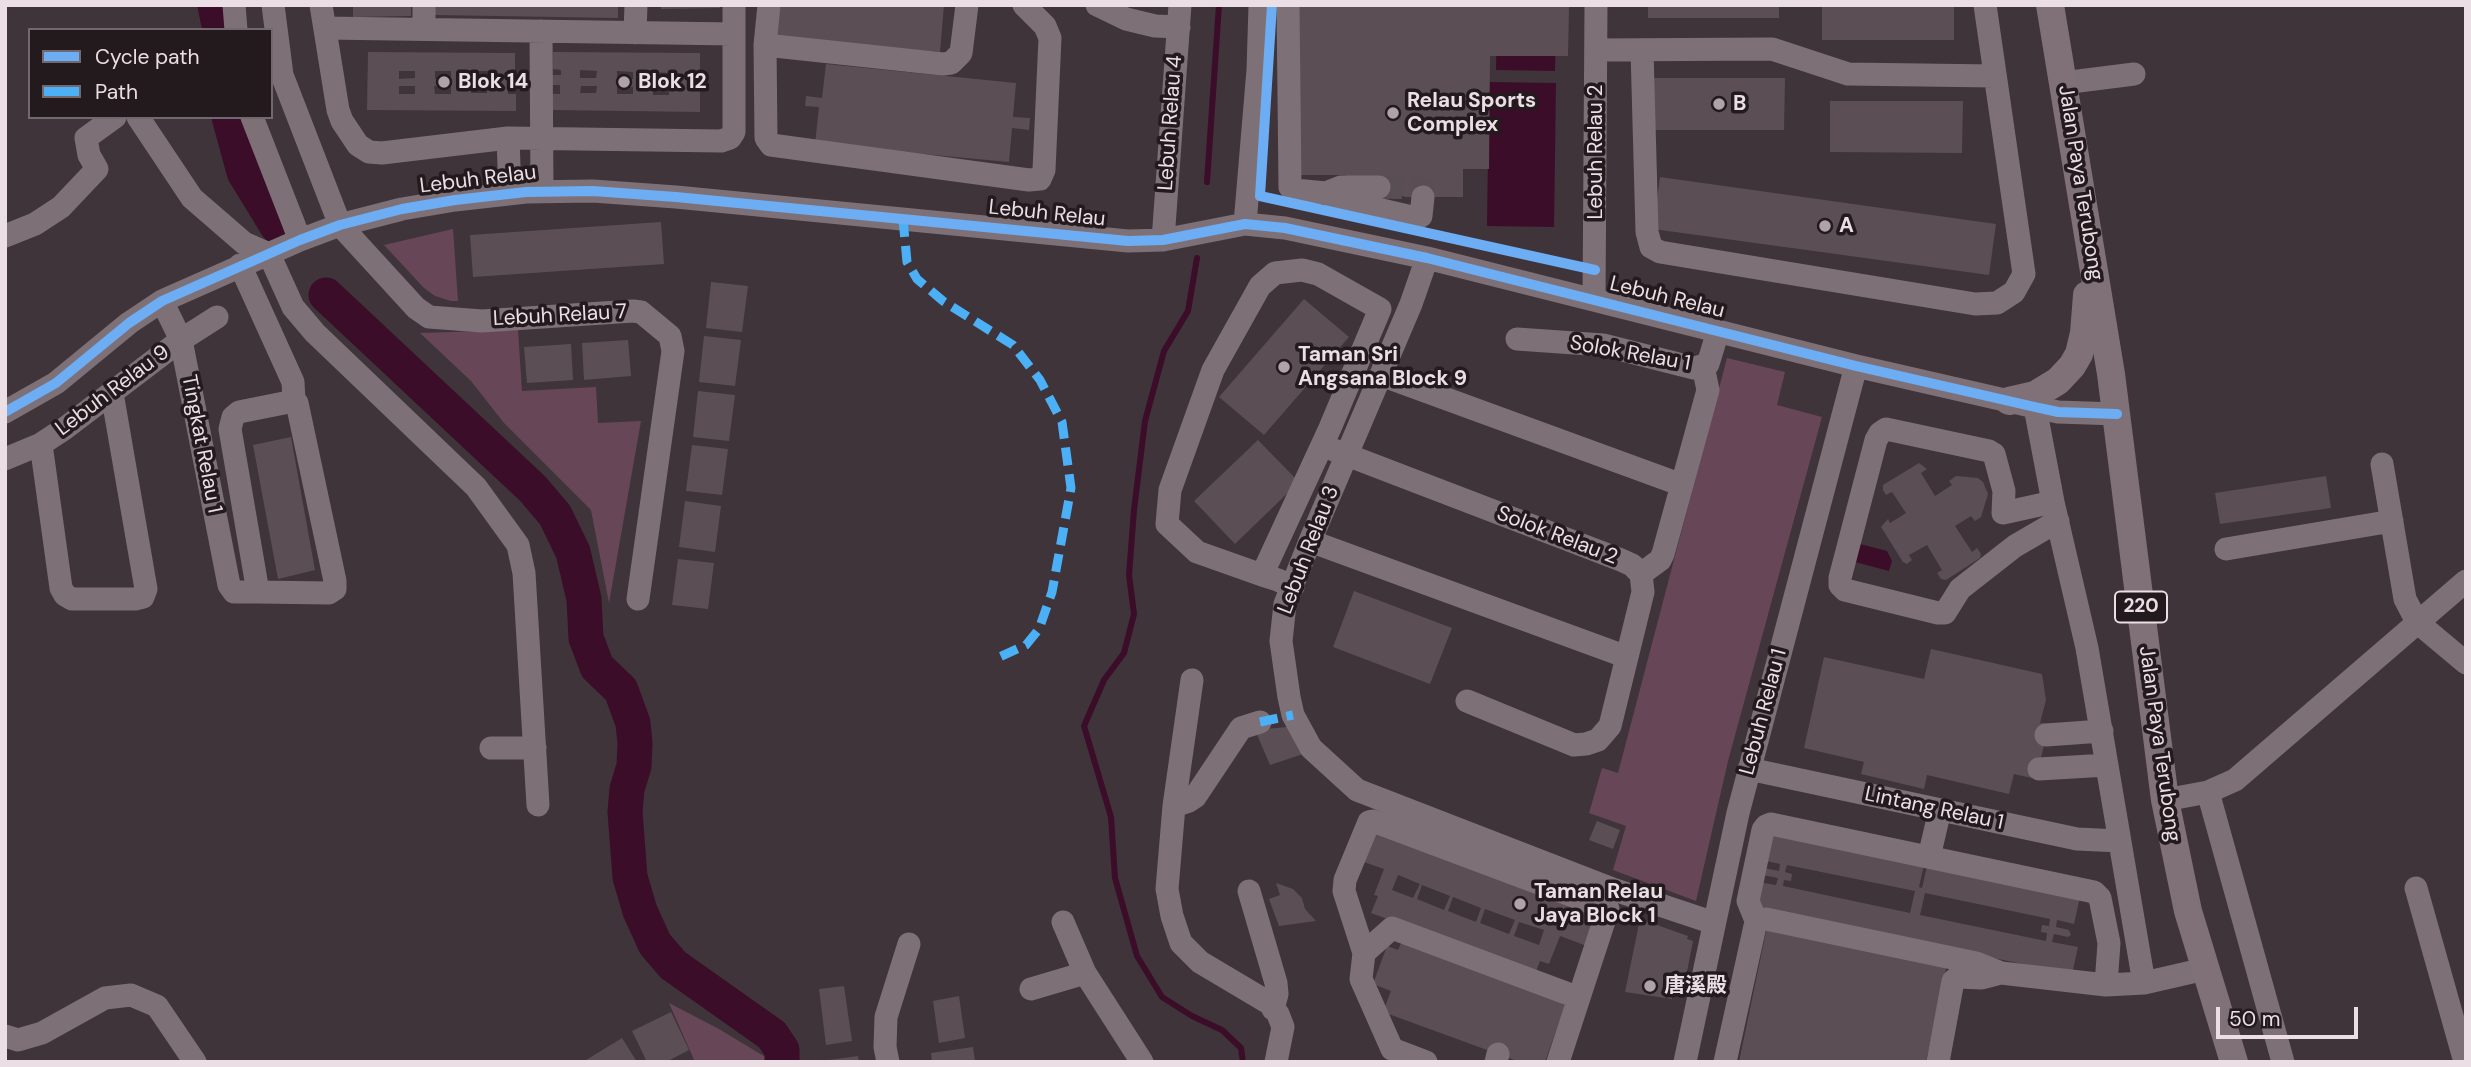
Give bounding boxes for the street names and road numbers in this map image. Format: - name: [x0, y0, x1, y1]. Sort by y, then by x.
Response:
- street label: Lebuh Relau 4: [1154, 54, 1188, 192]
- street label: Jalan Paya Terubong: [2052, 83, 2108, 283]
- street label: Lebuh Relau 2: [1583, 85, 1609, 219]
- street label: Lebuh Relau: [418, 160, 538, 200]
- street label: Lebuh Relau: [987, 195, 1107, 233]
- street label: Lebuh Relau: [1607, 272, 1727, 324]
- street label: Lebuh Relau 7: [492, 300, 628, 332]
- street label: Solok Relau 1: [1568, 331, 1692, 377]
- street label: Lebuh Relau 9: [51, 340, 175, 442]
- street label: Tingkat Relau 1: [175, 373, 227, 515]
- street label: Lebuh Relau 3: [1273, 482, 1345, 618]
- street label: Solok Relau 2: [1493, 501, 1621, 571]
- road number: 220: [2115, 592, 2167, 622]
- street label: Jalan Paya Terubong: [2133, 644, 2185, 844]
- street label: Lebuh Relau 1: [1735, 646, 1793, 778]
- street label: Lintang Relau 1: [1862, 782, 2006, 836]

